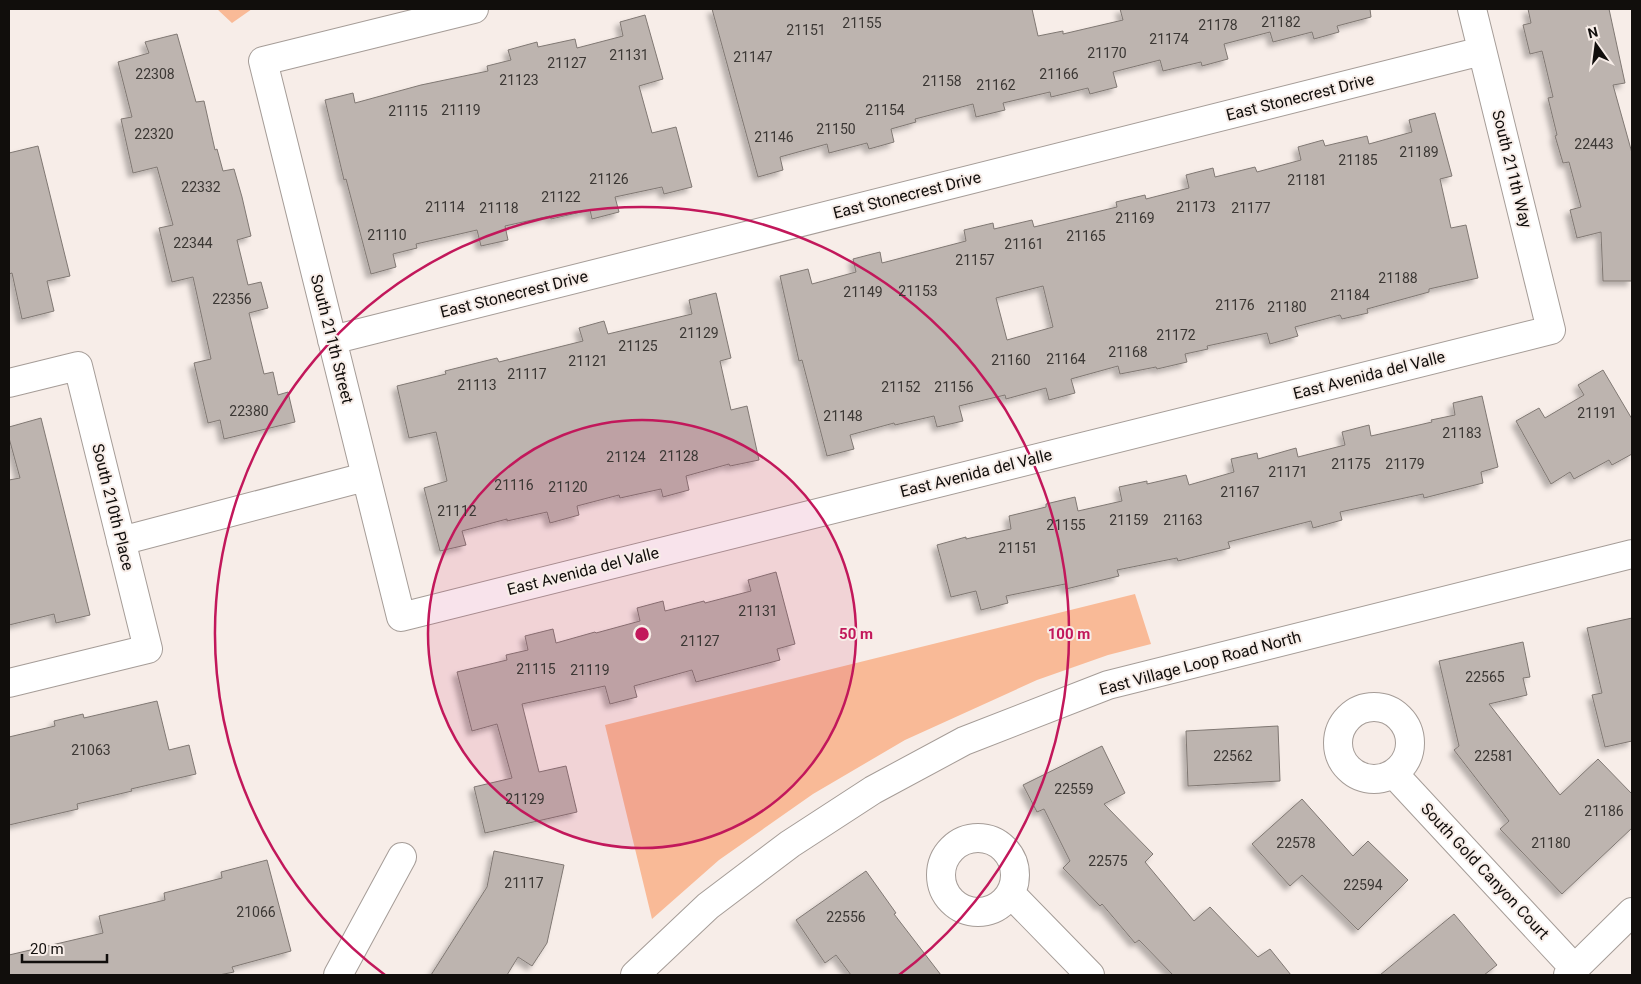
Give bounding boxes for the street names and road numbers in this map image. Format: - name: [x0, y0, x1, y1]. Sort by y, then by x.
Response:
- street label: East Stonecrest Drive: [1224, 69, 1376, 125]
- street label: South 211th Way: [1488, 108, 1536, 230]
- street label: East Stonecrest Drive: [831, 167, 983, 223]
- street label: East Stonecrest Drive: [438, 266, 590, 322]
- street label: South 211th Street: [307, 272, 357, 406]
- street label: East Avenida del Valle: [1291, 347, 1447, 403]
- street label: South 210th Place: [88, 442, 138, 572]
- street label: East Avenida del Valle: [898, 445, 1054, 501]
- street label: East Avenida del Valle: [505, 543, 661, 599]
- street label: East Village Loop Road North: [1097, 627, 1303, 699]
- street label: South Gold Canyon Court: [1417, 799, 1553, 943]

